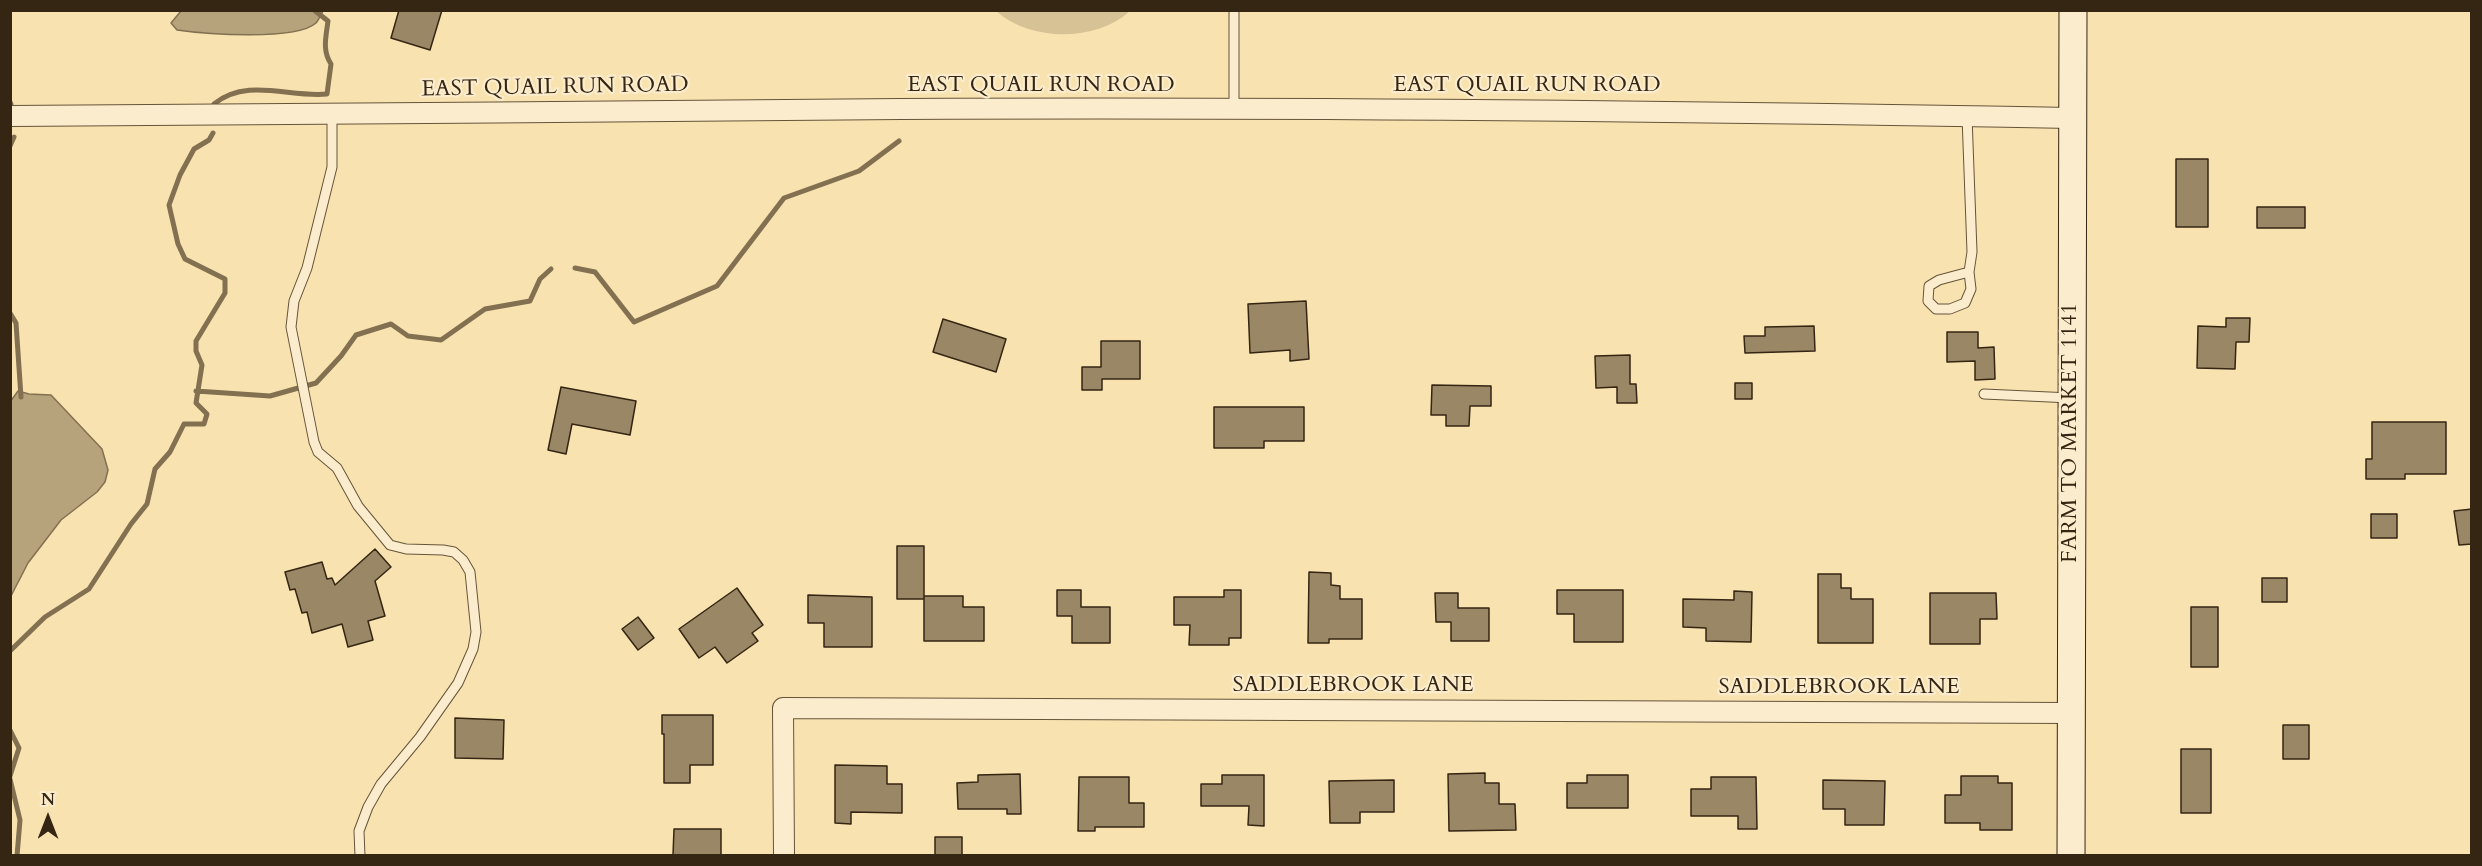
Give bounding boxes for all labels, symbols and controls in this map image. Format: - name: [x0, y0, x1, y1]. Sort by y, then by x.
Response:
- street label: EAST QUAIL RUN ROAD: [421, 72, 689, 104]
- street label: EAST QUAIL RUN ROAD: [907, 73, 1175, 99]
- street label: EAST QUAIL RUN ROAD: [1393, 73, 1661, 99]
- street label: FARM TO MARKET 1141: [2058, 303, 2084, 563]
- street label: SADDLEBROOK LANE: [1232, 673, 1474, 699]
- street label: SADDLEBROOK LANE: [1718, 675, 1960, 701]
- north arrow: [18, 788, 78, 848]
- text: N: [41, 789, 55, 811]

